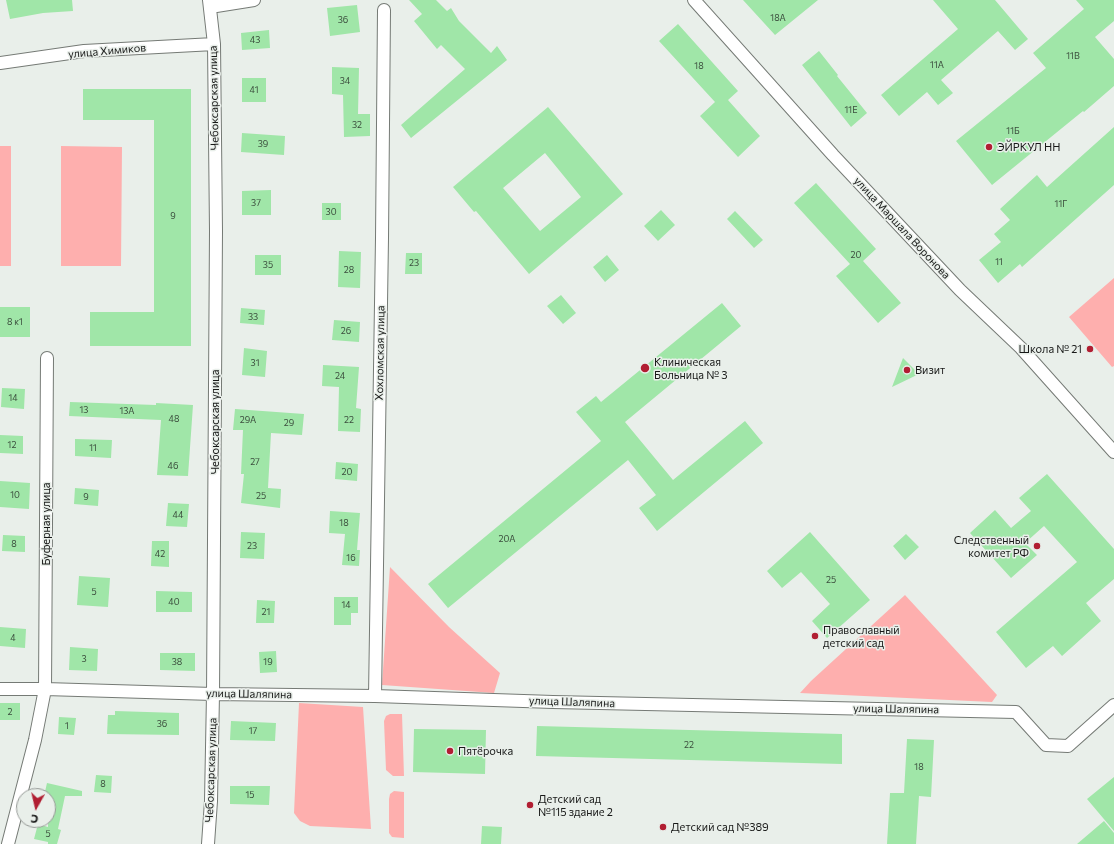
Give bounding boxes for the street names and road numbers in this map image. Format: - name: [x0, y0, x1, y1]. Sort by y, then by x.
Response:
- street label: улица Химиков: [67, 41, 147, 61]
- street label: Чебоксарская улица: [206, 46, 222, 150]
- street label: улица Маршала Воронова: [851, 174, 953, 282]
- street label: Хохломская улица: [373, 305, 387, 401]
- street label: Чебоксарская улица: [208, 370, 222, 474]
- street label: Буферная улица: [39, 482, 53, 566]
- street label: улица Шаляпина: [206, 687, 292, 701]
- street label: улица Шаляпина: [529, 694, 615, 710]
- street label: улица Шаляпина: [853, 702, 939, 716]
- street label: Чебоксарская улица: [203, 717, 219, 823]

